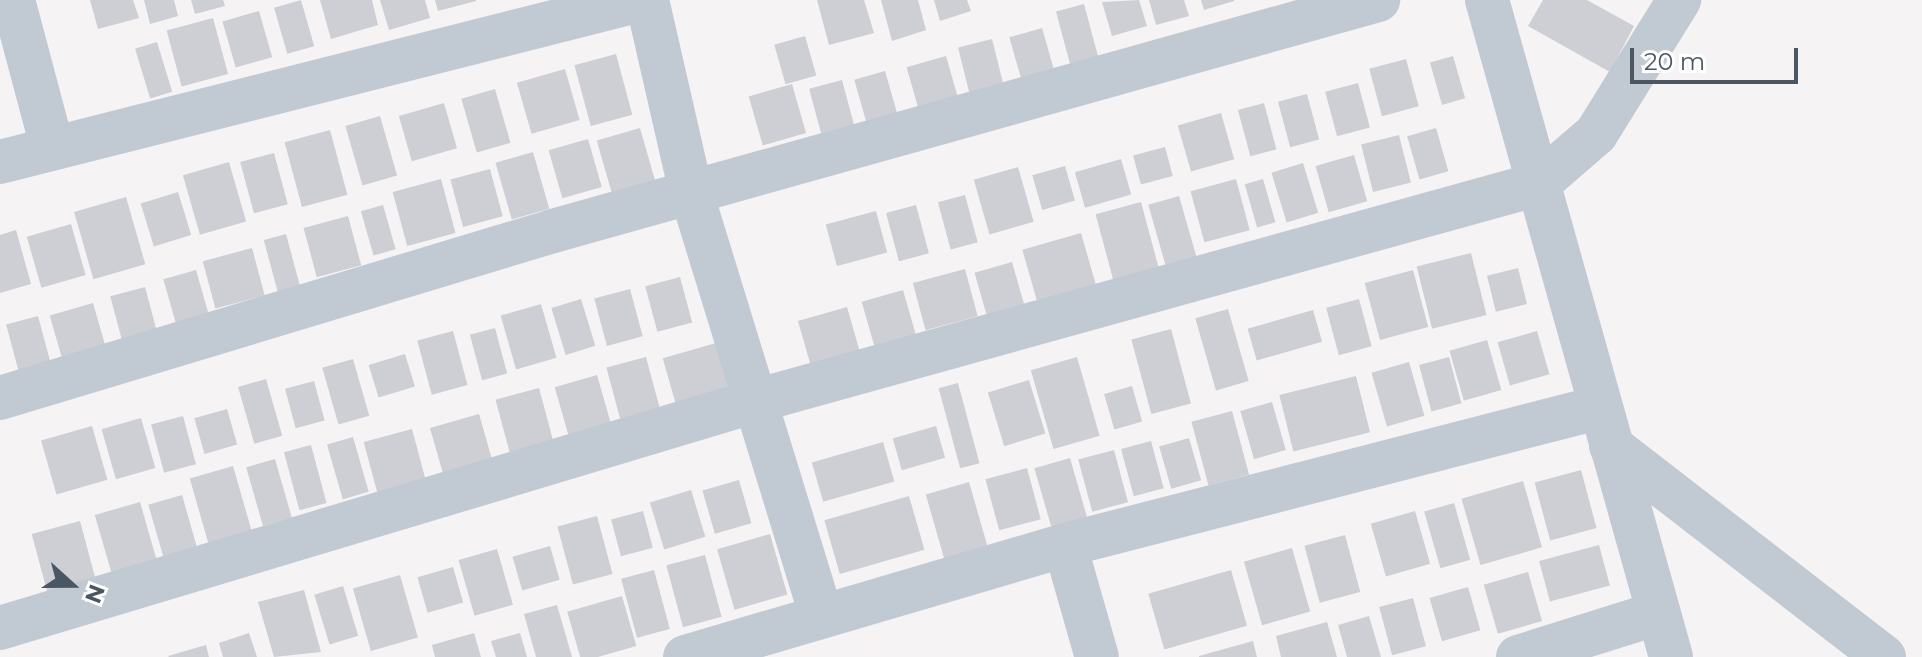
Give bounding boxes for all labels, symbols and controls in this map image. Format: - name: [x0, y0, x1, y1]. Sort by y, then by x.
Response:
- scale bar: [1634, 32, 1802, 82]
- text: 20 m: [1644, 47, 1705, 76]
- north arrow: [32, 545, 112, 625]
- text: N: [79, 581, 111, 607]

